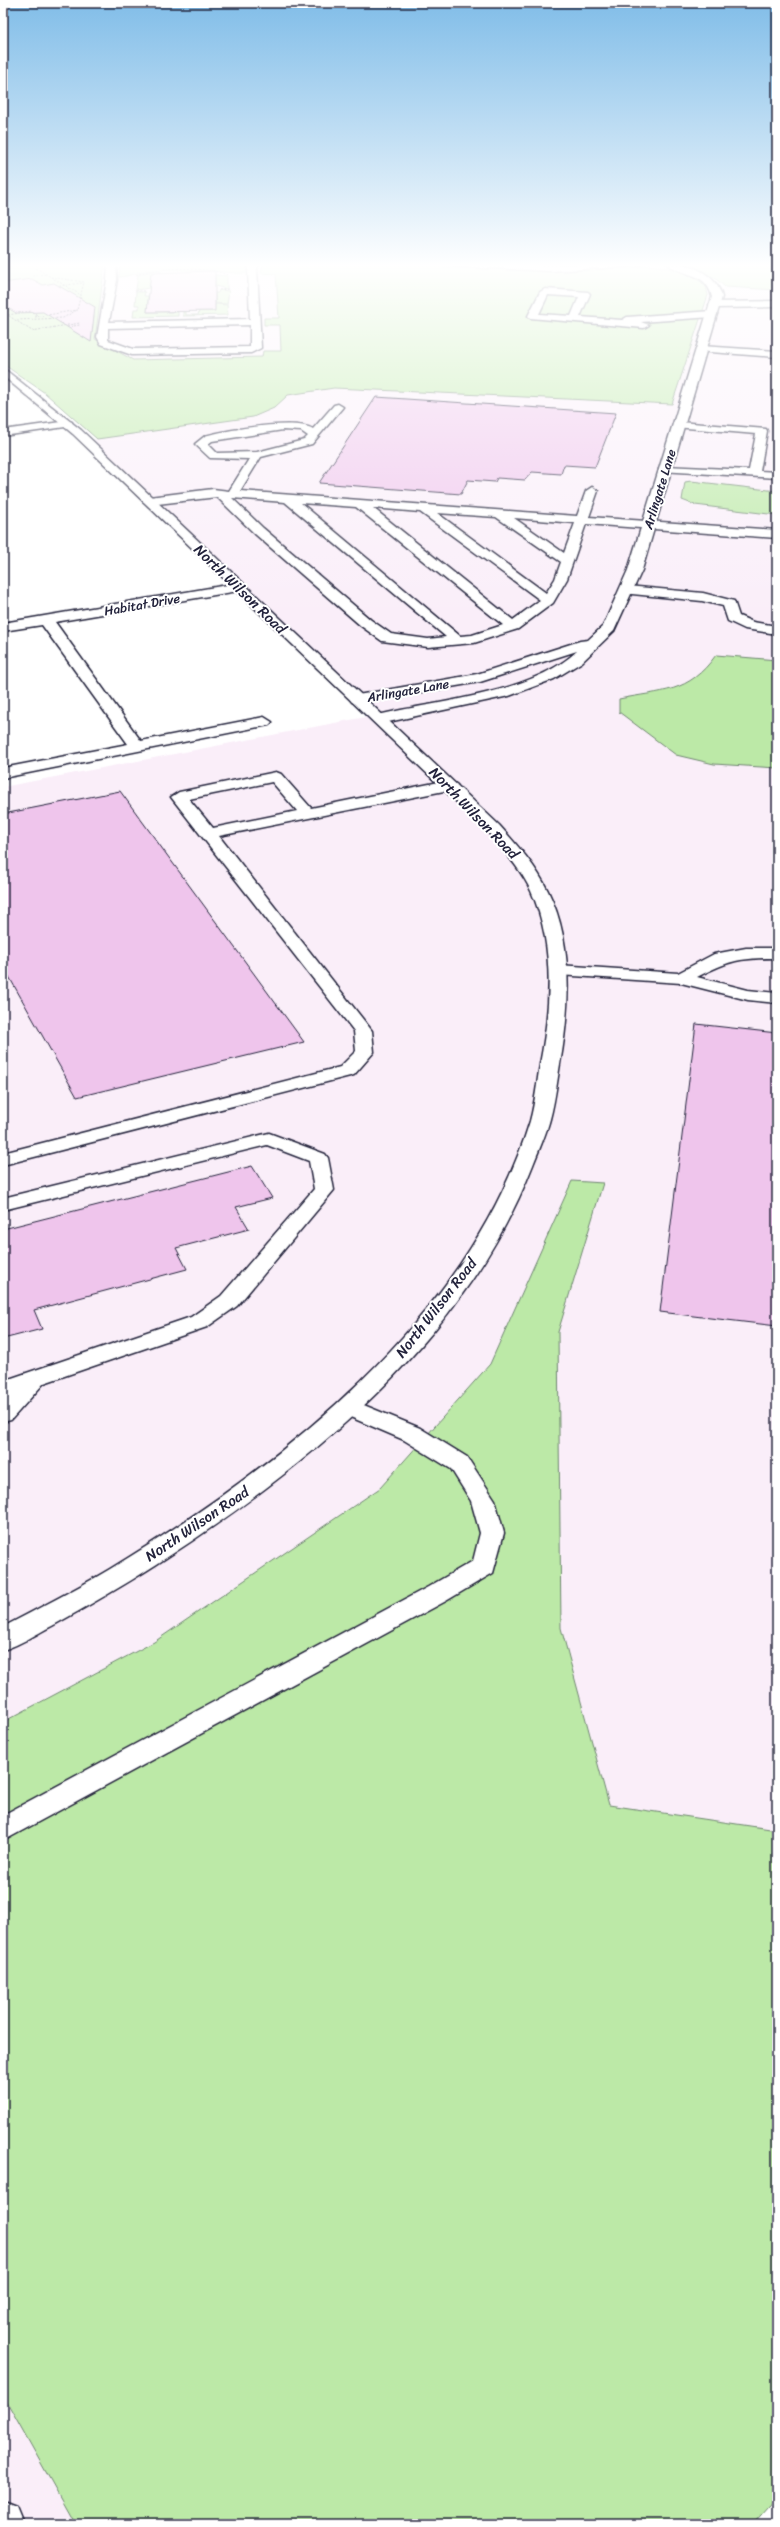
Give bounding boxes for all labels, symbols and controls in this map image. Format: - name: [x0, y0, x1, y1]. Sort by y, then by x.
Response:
- street label: Arlingate Lane: [636, 446, 683, 533]
- street label: North Wilson Road: [187, 538, 293, 641]
- street label: Habitat Drive: [102, 586, 182, 622]
- street label: Arlingate Lane: [364, 672, 451, 709]
- street label: North Wilson Road: [423, 760, 526, 866]
- street label: North Wilson Road: [388, 1251, 484, 1364]
- street label: North Wilson Road: [139, 1479, 255, 1569]

